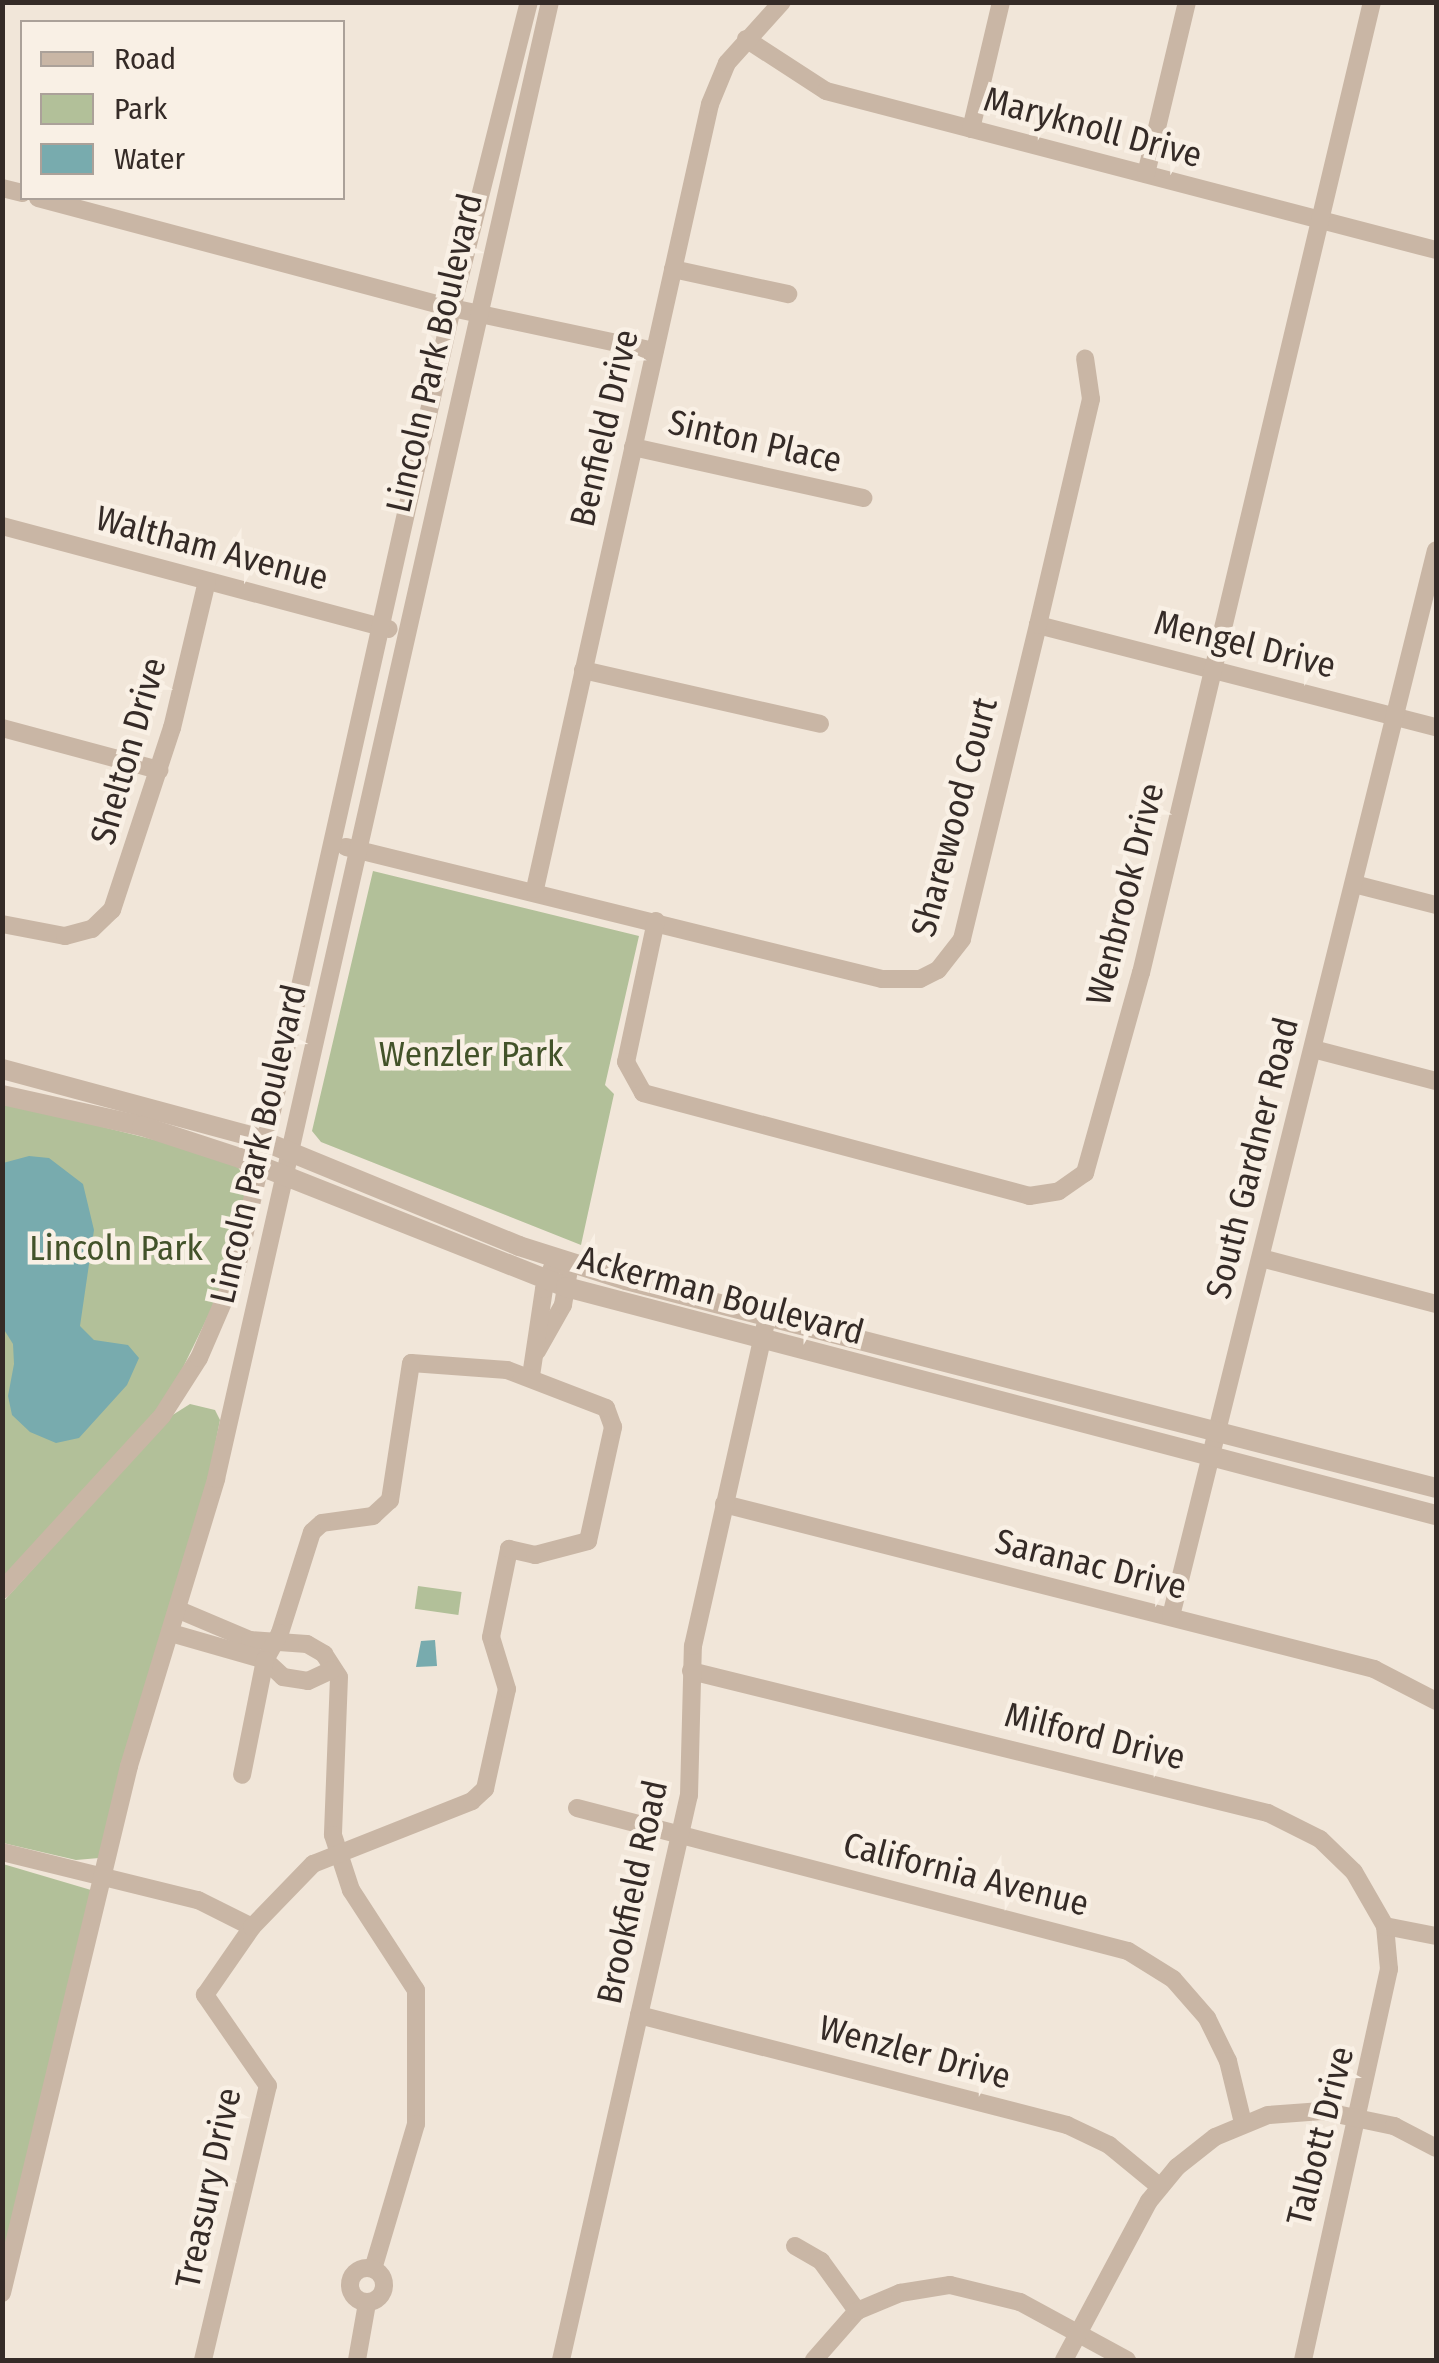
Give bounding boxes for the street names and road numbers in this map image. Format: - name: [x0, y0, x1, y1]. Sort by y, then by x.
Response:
- street label: Maryknoll Drive: [979, 78, 1207, 176]
- street label: Lincoln Park Boulevard: [377, 189, 491, 517]
- street label: Benfield Drive: [561, 326, 647, 530]
- street label: Sinton Place: [664, 401, 846, 481]
- street label: Waltham Avenue: [91, 497, 333, 599]
- street label: Mengel Drive: [1150, 601, 1340, 687]
- street label: Shelton Drive: [81, 653, 175, 849]
- street label: Sharewood Court: [902, 693, 1006, 941]
- street label: Wenbrook Drive: [1077, 779, 1173, 1009]
- street label: Lincoln Park Boulevard: [201, 980, 315, 1308]
- street label: South Gardner Road: [1197, 1013, 1307, 1303]
- street label: Ackerman Boulevard: [574, 1237, 868, 1353]
- street label: Saranac Drive: [991, 1520, 1191, 1608]
- street label: Milford Drive: [1001, 1693, 1189, 1779]
- street label: Brookfield Road: [588, 1776, 676, 2008]
- street label: California Avenue: [839, 1823, 1093, 1925]
- street label: Wenzler Drive: [815, 2006, 1015, 2098]
- street label: Talbott Drive: [1278, 2042, 1362, 2230]
- street label: Treasury Drive: [166, 2084, 250, 2292]

